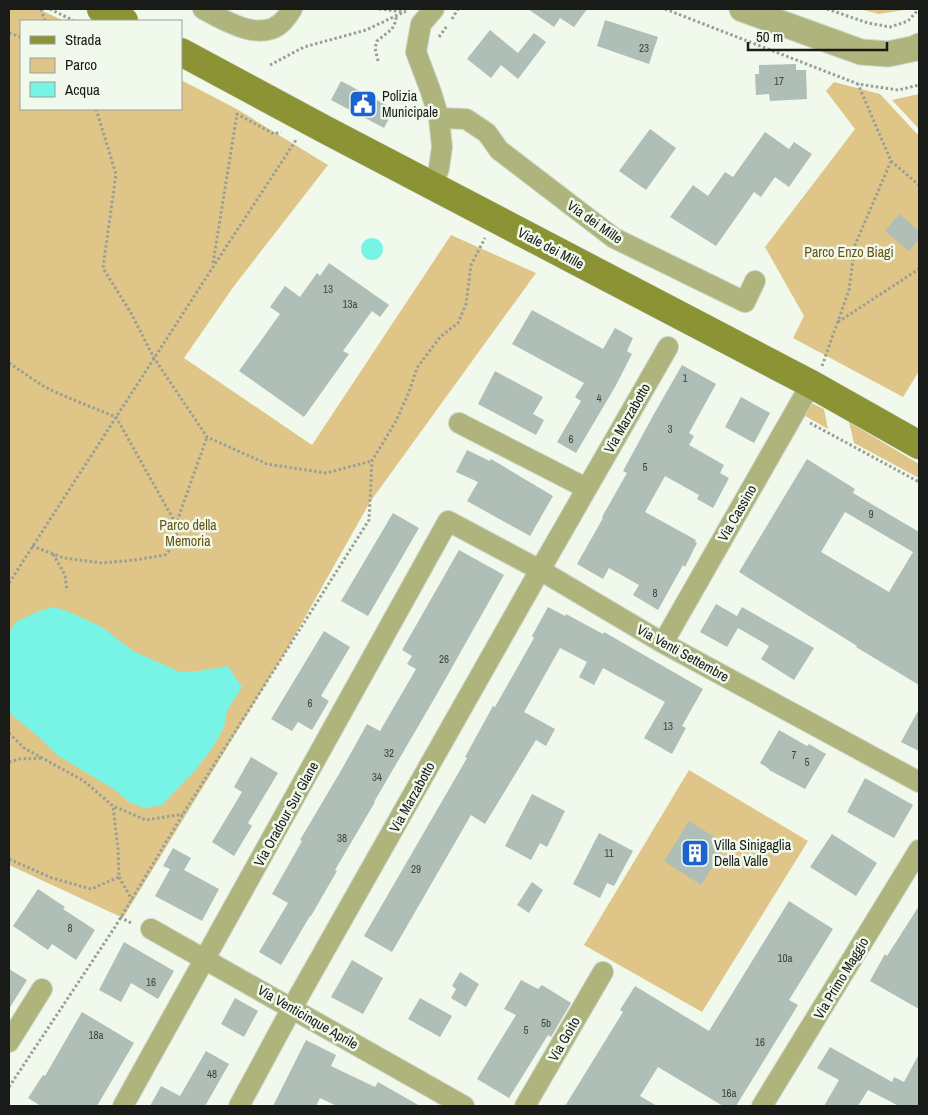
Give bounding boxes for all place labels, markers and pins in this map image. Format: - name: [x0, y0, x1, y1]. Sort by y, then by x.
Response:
- place label: Polizia Municipale: [382, 87, 438, 121]
- public building icon: Polizia Municipale: [348, 89, 378, 119]
- place label: Villa Sinigaglia Della Valle: [714, 836, 792, 870]
- building icon: Villa Sinigaglia Della Valle: [680, 838, 710, 868]

